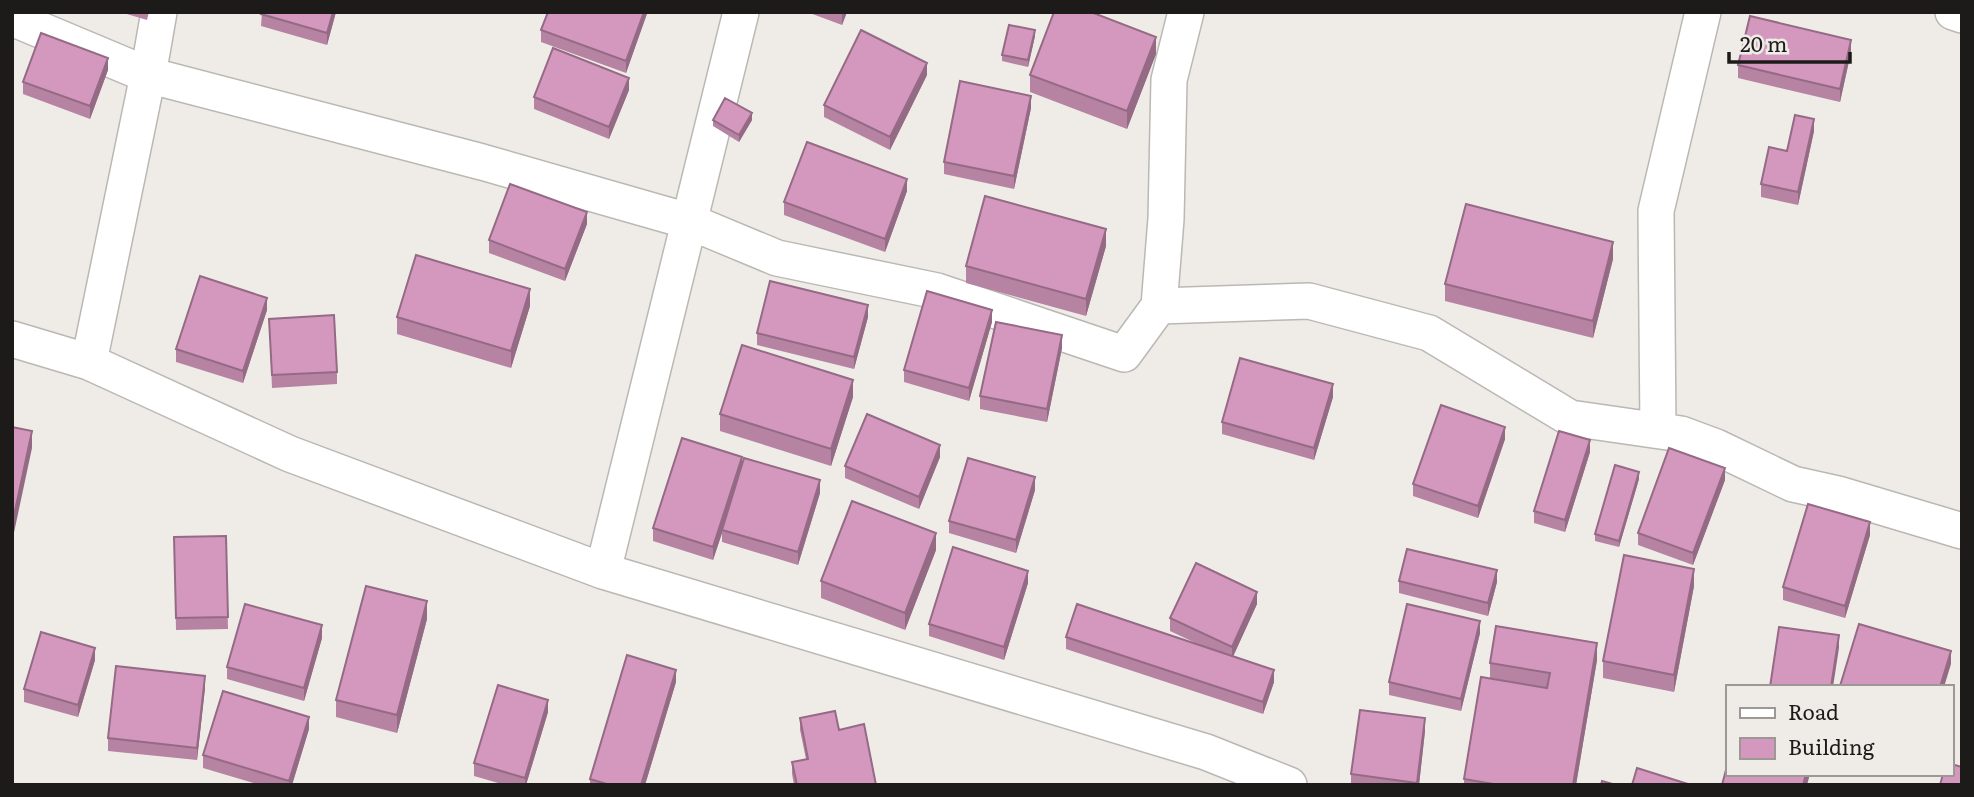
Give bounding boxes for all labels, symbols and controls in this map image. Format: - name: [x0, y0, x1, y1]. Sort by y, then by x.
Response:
- scale bar: [1729, 21, 1850, 65]
- text: 20 m: [1740, 27, 1787, 58]
- legend: [1726, 685, 1953, 776]
- text: Road: [1788, 695, 1839, 726]
- text: Building: [1788, 730, 1875, 761]

